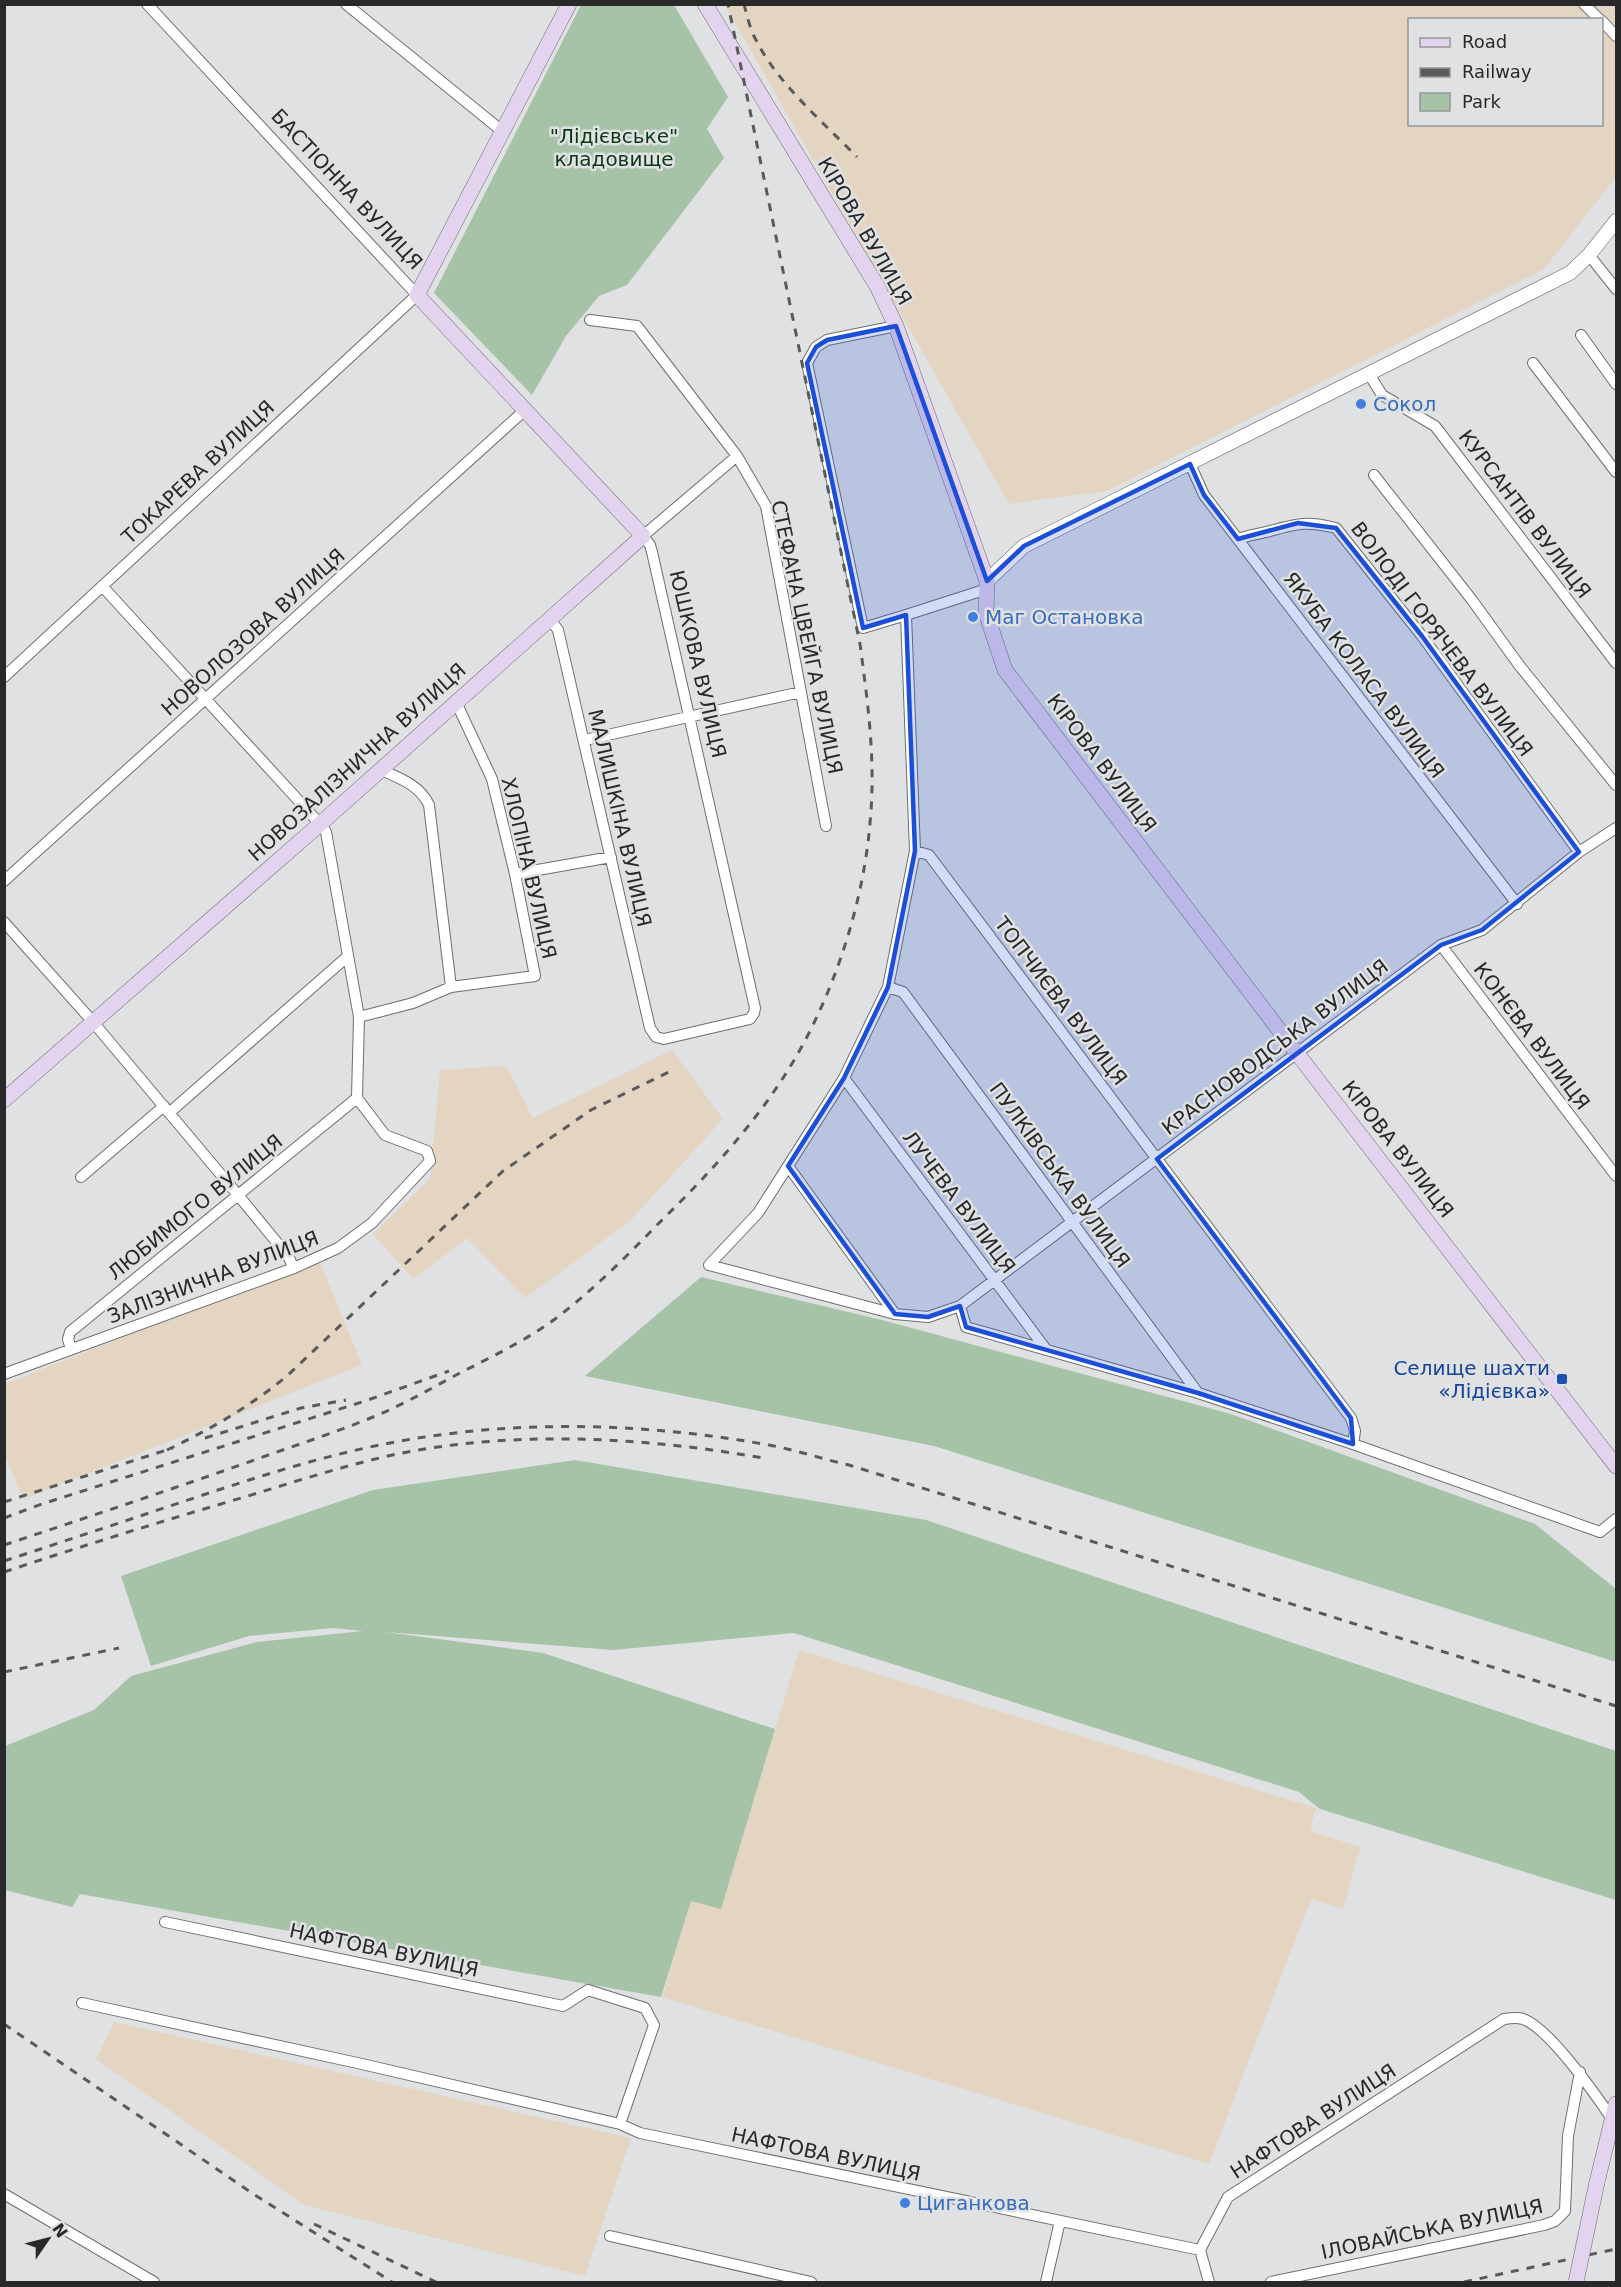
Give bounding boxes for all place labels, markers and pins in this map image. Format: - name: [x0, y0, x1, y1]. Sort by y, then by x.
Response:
- place label: Сокол: [1373, 392, 1436, 416]
- marker: Сокол: [1354, 397, 1368, 411]
- place label: Маг Остановка: [985, 605, 1143, 629]
- marker: Маг Остановка: [966, 610, 980, 624]
- place label: Селище шахти «Лідієвка»: [1393, 1356, 1550, 1403]
- marker: Селище шахти «Лідієвка»: [1555, 1372, 1569, 1386]
- place label: Циганкова: [917, 2191, 1030, 2215]
- marker: Циганкова: [898, 2196, 912, 2210]

